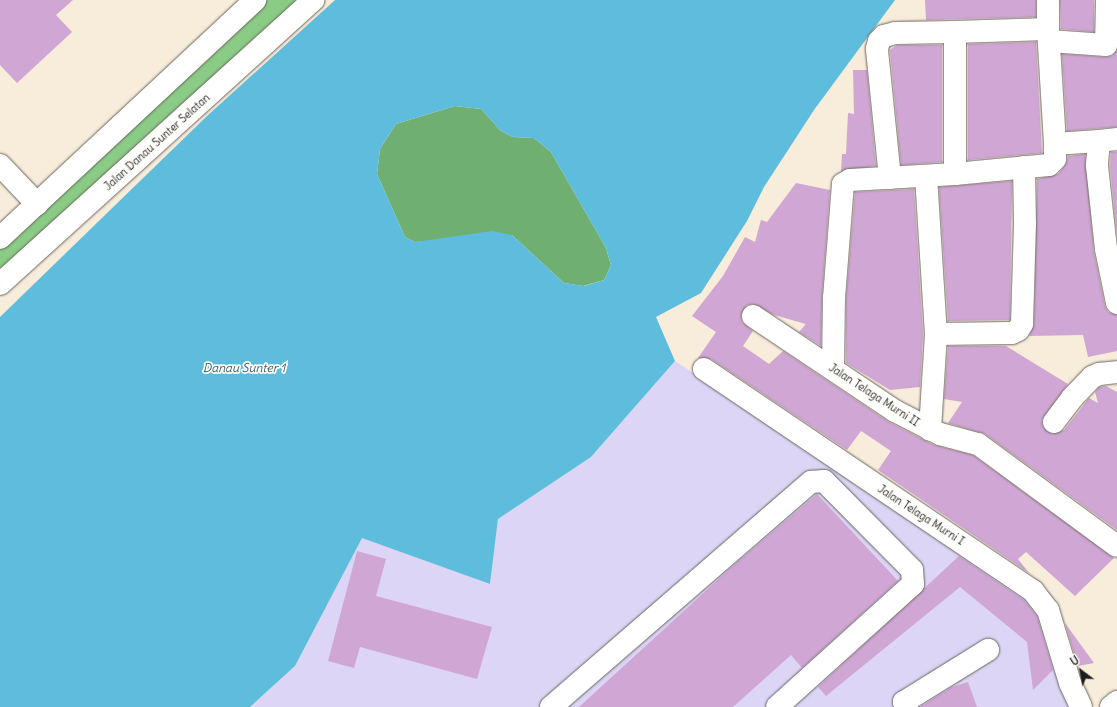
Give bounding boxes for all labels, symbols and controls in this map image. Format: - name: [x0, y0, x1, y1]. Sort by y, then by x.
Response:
- street label: Jalan Danau Sunter Selatan: [101, 91, 213, 193]
- water label: Danau Sunter 1: [203, 361, 285, 375]
- street label: Jalan Telaga Murni II: [826, 361, 922, 429]
- street label: Jalan Telaga Murni I: [875, 482, 967, 548]
- north arrow: [1061, 651, 1101, 691]
- text: U: [1068, 653, 1082, 669]

